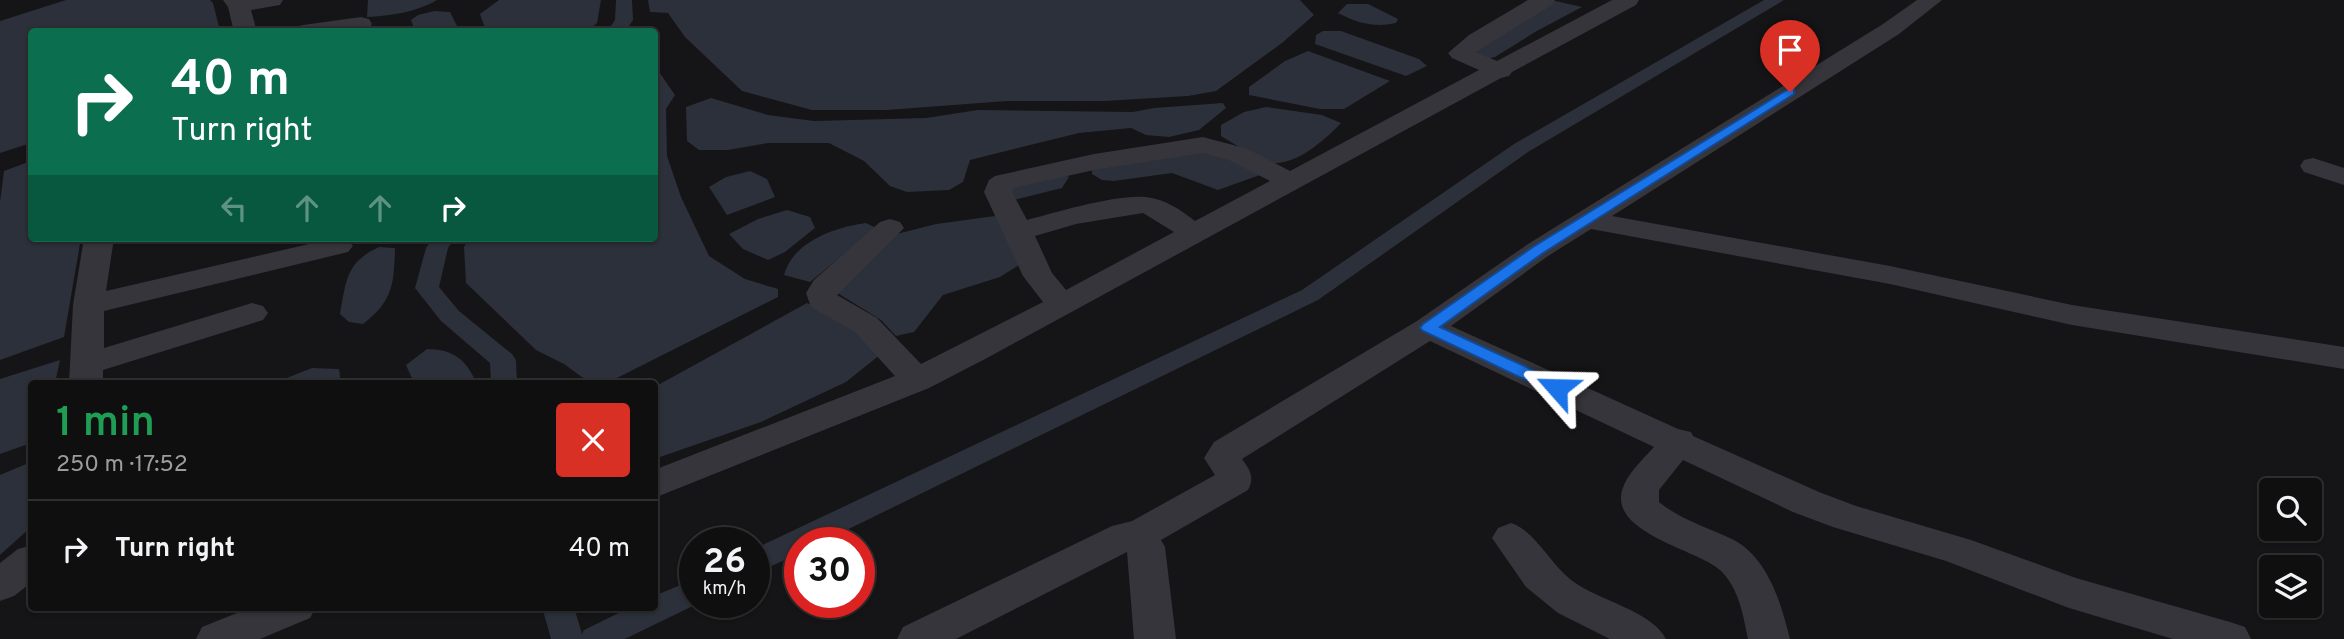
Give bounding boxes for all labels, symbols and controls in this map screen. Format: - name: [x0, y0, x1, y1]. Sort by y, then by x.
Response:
- pin: [1760, 20, 1820, 92]
- icon: arrive: [1771, 31, 1809, 69]
- text: 40 m: [171, 51, 290, 113]
- icon: right: [56, 56, 147, 147]
- text: Turn right: [171, 112, 313, 152]
- icon: left: [215, 189, 253, 227]
- icon: ahead: [288, 189, 326, 227]
- icon: ahead: [361, 189, 399, 227]
- icon: right: [434, 189, 472, 227]
- position arrow: [1520, 351, 1594, 425]
- text: 1 min: [56, 398, 155, 451]
- button: close: [556, 403, 630, 477]
- text: 250 m · 17:52: [56, 451, 188, 480]
- map controls: [2259, 478, 2322, 618]
- button: search: [2259, 478, 2322, 541]
- speed limit sign: 30: [784, 527, 875, 618]
- icon: right: [56, 530, 94, 568]
- text: Turn right: [115, 533, 235, 566]
- text: 40 m: [569, 533, 630, 566]
- text: 26: [703, 541, 746, 585]
- button: layers: [2259, 555, 2322, 618]
- text: km/h: [703, 578, 746, 601]

